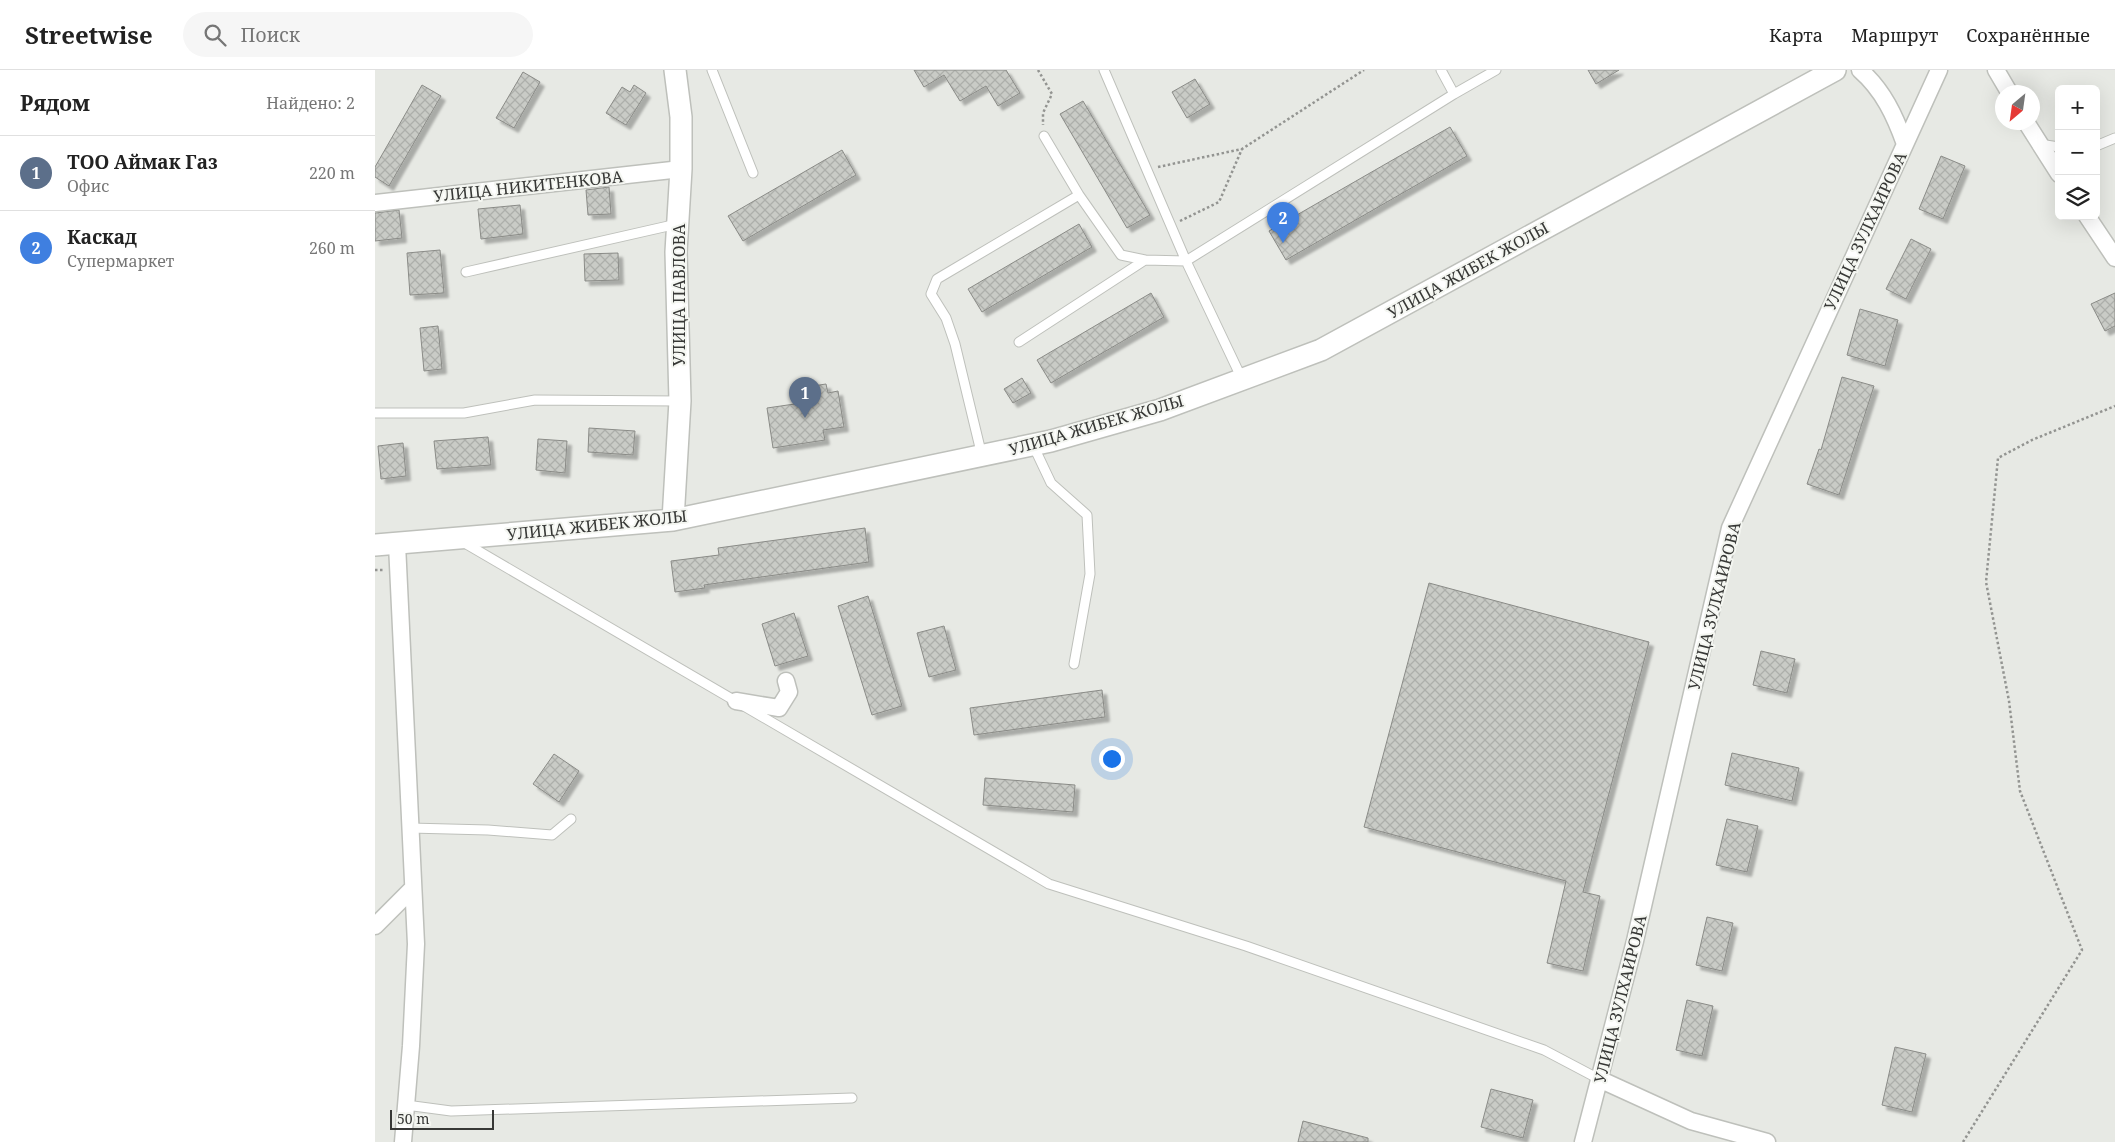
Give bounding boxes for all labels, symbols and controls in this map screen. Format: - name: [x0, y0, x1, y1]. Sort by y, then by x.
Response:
- search box: [183, 12, 533, 57]
- text: Streetwise: [25, 18, 153, 51]
- icon: search: [201, 21, 229, 49]
- text: Поиск: [241, 22, 300, 48]
- text: Карта: [1769, 23, 1823, 47]
- text: Маршрут: [1851, 23, 1938, 47]
- text: Сохранённые: [1966, 23, 2090, 47]
- north arrow: [1995, 85, 2040, 130]
- map controls: [2055, 85, 2100, 220]
- button: +: [2055, 85, 2100, 130]
- text: Рядом: [20, 89, 90, 117]
- text: Найдено: 2: [266, 92, 355, 114]
- button: −: [2055, 130, 2100, 175]
- street label: УЛИЦА ЗУЛХАИРОВА: [1819, 147, 1912, 314]
- text: ТОО Аймак Газ: [67, 149, 218, 175]
- text: 1: [31, 162, 41, 184]
- text: 220 m: [309, 162, 355, 184]
- street label: УЛИЦА НИКИТЕНКОВА: [432, 165, 625, 207]
- text: Офис: [67, 175, 109, 197]
- button: layers: [2055, 175, 2100, 220]
- pin: 2: [1267, 202, 1299, 243]
- street label: УЛИЦА ЖИБЕК ЖОЛЫ: [1383, 216, 1553, 324]
- street label: УЛИЦА ПАВЛОВА: [668, 223, 690, 366]
- text: Каскад: [67, 224, 137, 250]
- text: 2: [31, 237, 41, 259]
- text: 260 m: [309, 237, 355, 259]
- text: Супермаркет: [67, 250, 174, 272]
- pin: 1: [789, 377, 821, 418]
- street label: УЛИЦА ЖИБЕК ЖОЛЫ: [1006, 389, 1186, 461]
- street label: УЛИЦА ЖИБЕК ЖОЛЫ: [506, 505, 688, 545]
- street label: УЛИЦА ЗУЛХАИРОВА: [1682, 519, 1746, 693]
- your location: [1099, 746, 1125, 772]
- street label: УЛИЦА ЗУЛХАИРОВА: [1588, 912, 1652, 1086]
- scale bar: [390, 1107, 494, 1130]
- text: 50 m: [397, 1109, 430, 1128]

